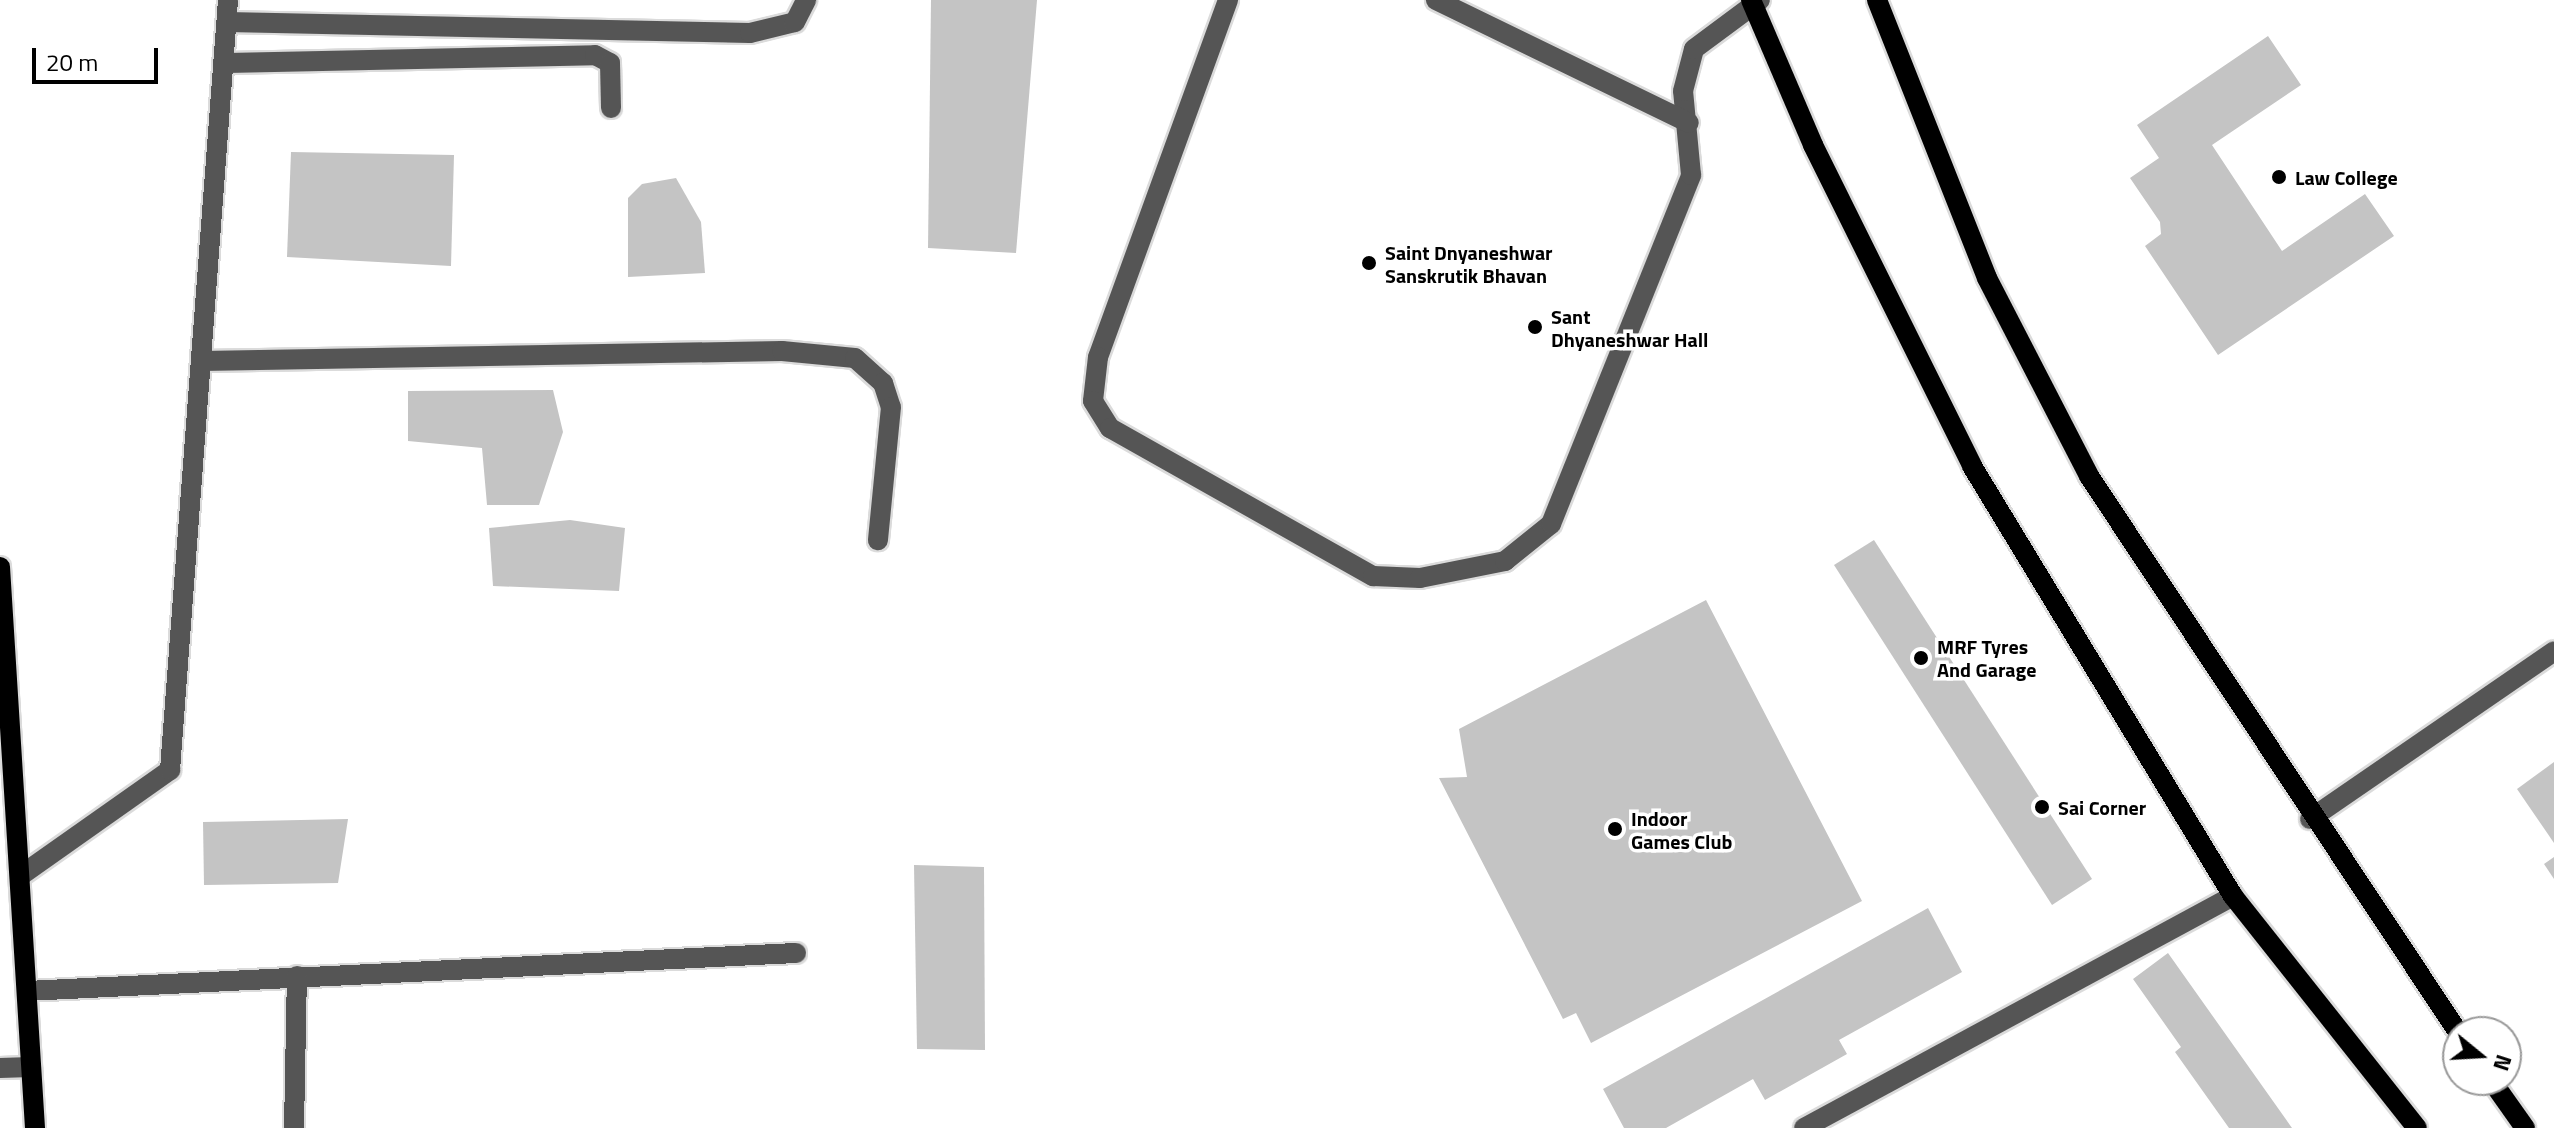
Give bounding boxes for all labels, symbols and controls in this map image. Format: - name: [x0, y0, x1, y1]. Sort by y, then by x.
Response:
- scale bar: [36, 32, 162, 82]
- text: 20 m: [46, 44, 98, 80]
- place label: Law College: [2295, 165, 2398, 189]
- marker: Law College: [2270, 168, 2288, 186]
- place label: Saint Dnyaneshwar Sanskrutik Bhavan: [1385, 240, 1553, 287]
- marker: Saint Dnyaneshwar Sanskrutik Bhavan: [1360, 254, 1378, 272]
- place label: Sant Dhyaneshwar Hall: [1551, 304, 1709, 351]
- marker: Sant Dhyaneshwar Hall: [1526, 318, 1544, 336]
- place label: MRF Tyres And Garage: [1937, 634, 2036, 681]
- marker: MRF Tyres And Garage: [1912, 649, 1930, 667]
- place label: Sai Corner: [2058, 795, 2146, 819]
- marker: Sai Corner: [2033, 798, 2051, 816]
- place label: Indoor Games Club: [1631, 806, 1732, 853]
- marker: Indoor Games Club: [1606, 820, 1624, 838]
- north arrow: [2442, 1016, 2522, 1096]
- text: N: [2484, 1050, 2521, 1075]

